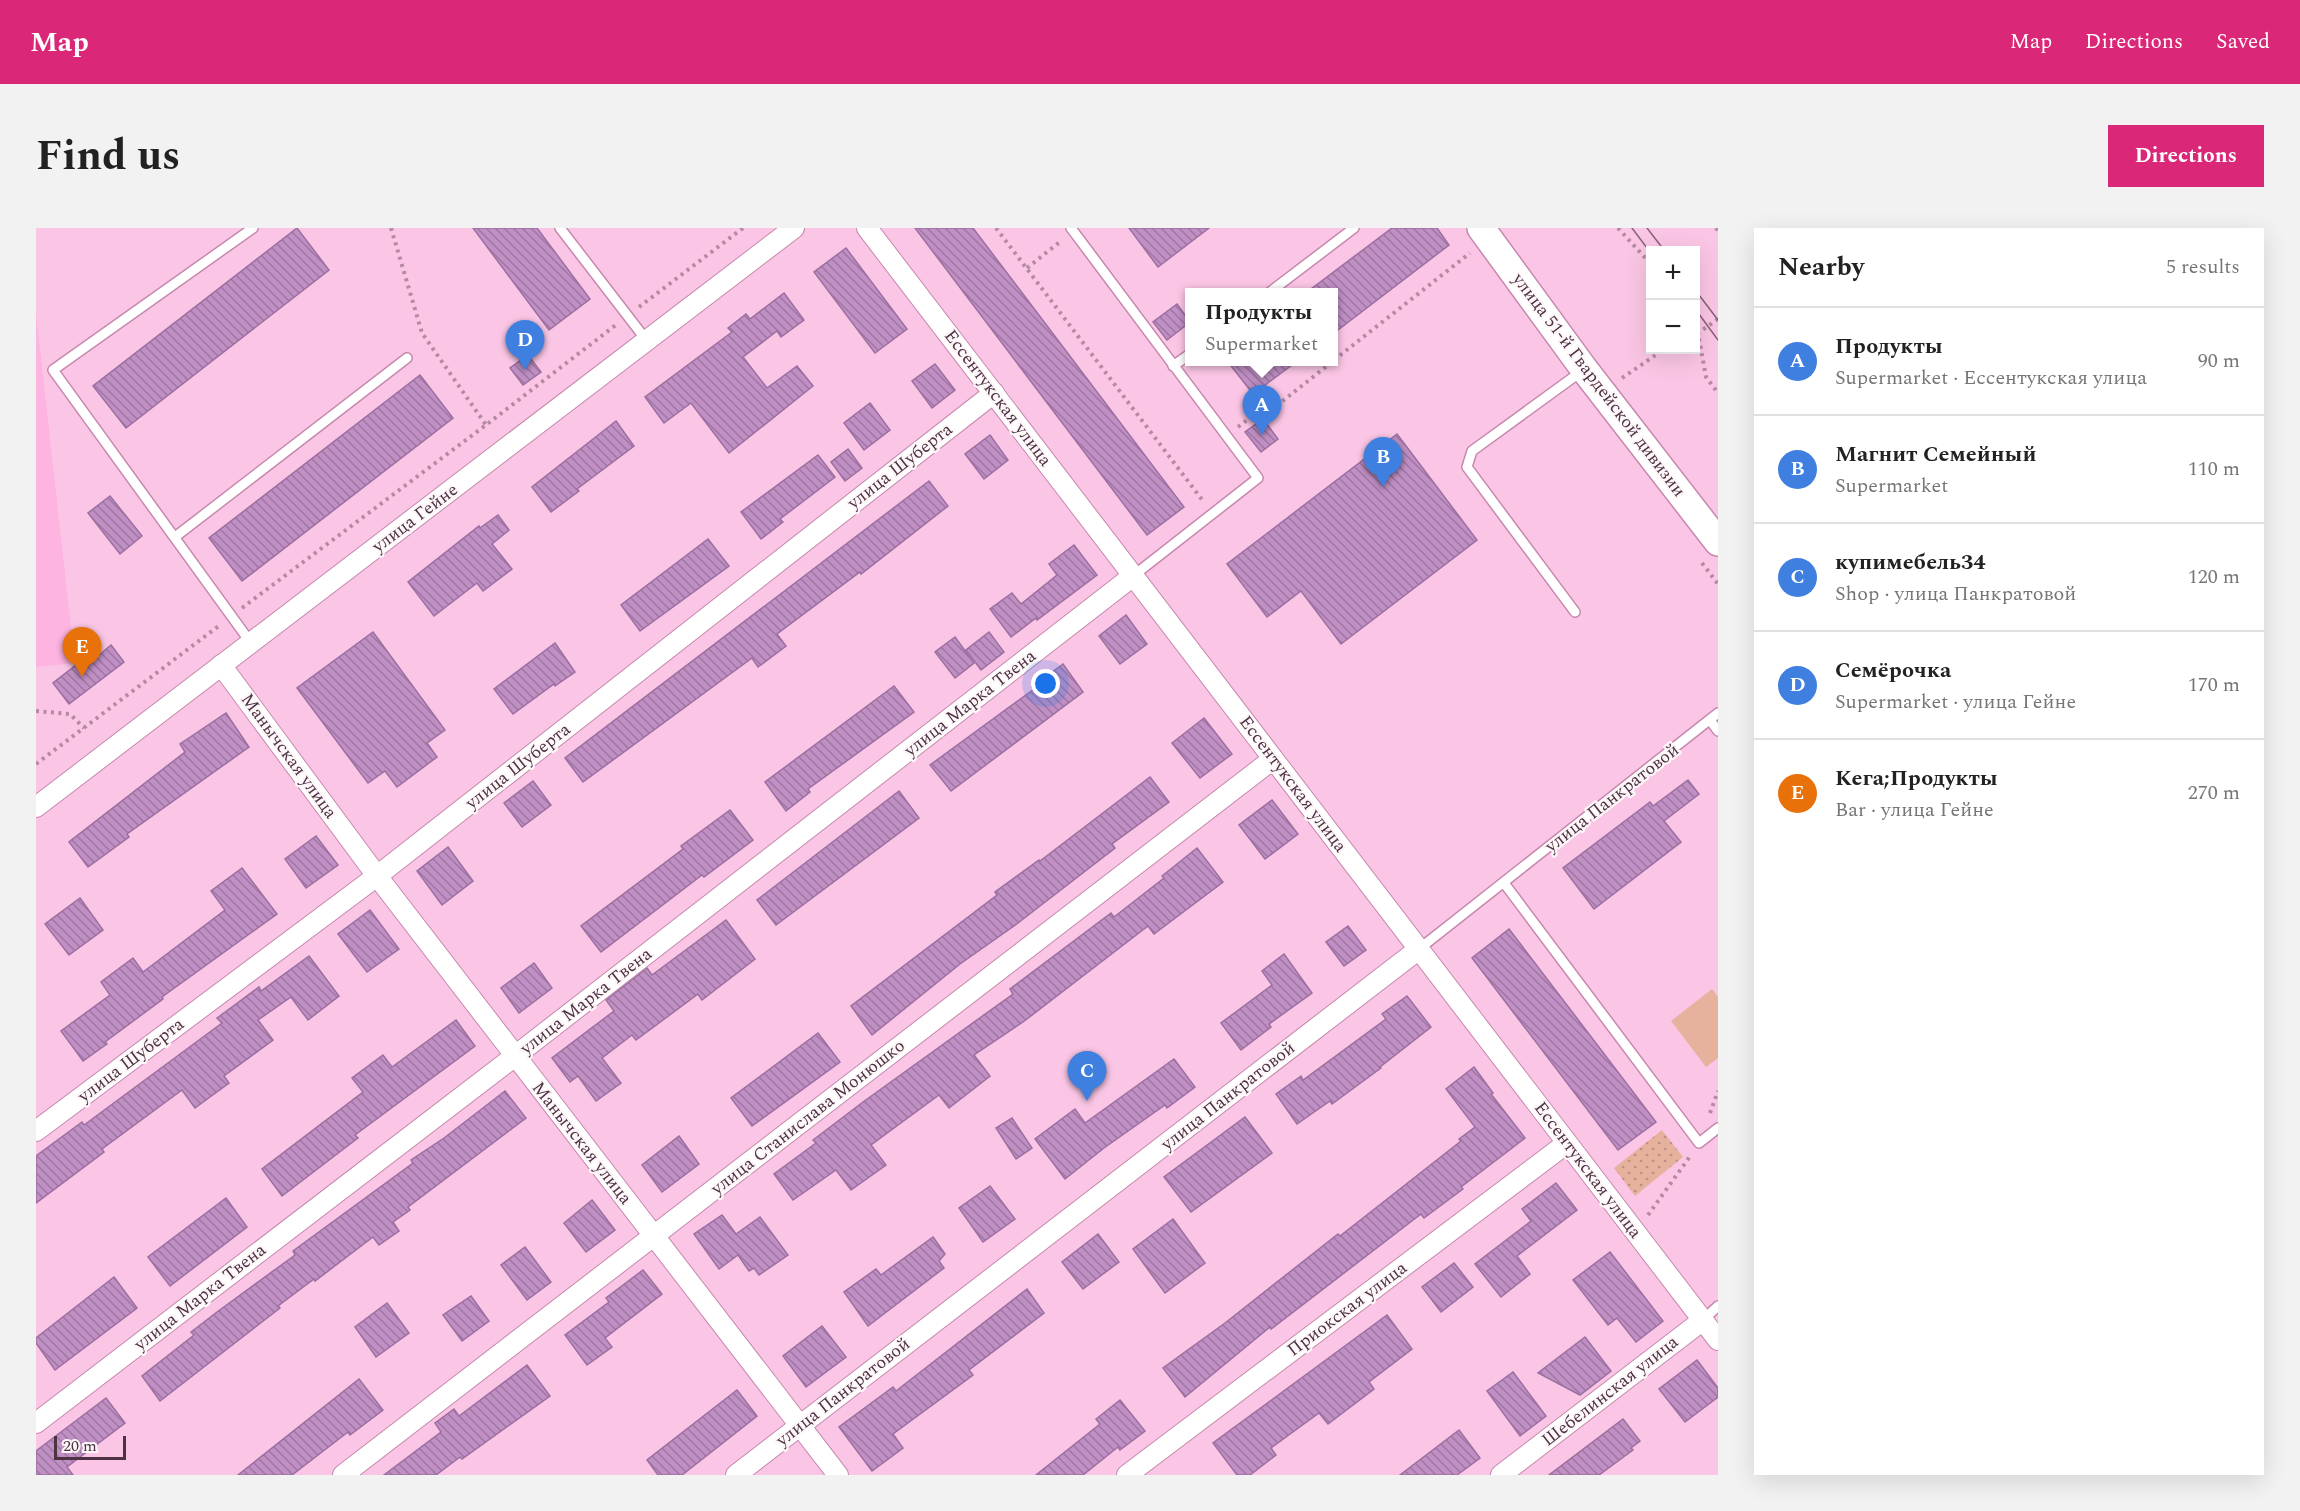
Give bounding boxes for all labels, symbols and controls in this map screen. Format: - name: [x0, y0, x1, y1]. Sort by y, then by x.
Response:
- text: Map: [30, 21, 89, 64]
- text: Map: [2010, 26, 2052, 58]
- text: Directions: [2085, 26, 2183, 58]
- text: Saved: [2216, 26, 2270, 58]
- text: Find us: [36, 125, 180, 188]
- button: Directions: [2108, 125, 2264, 187]
- map controls: [1646, 246, 1700, 354]
- button: +: [1646, 246, 1700, 300]
- text: Nearby: [1778, 247, 1864, 287]
- text: 5 results: [2166, 252, 2240, 282]
- street label: улица 51-й Гвардейской дивизии: [1505, 267, 1692, 503]
- popup: [1185, 288, 1338, 366]
- text: Продукты: [1205, 296, 1312, 329]
- button: −: [1646, 300, 1700, 354]
- pin: D: [506, 320, 544, 370]
- street label: Ессентукская улица: [937, 324, 1059, 472]
- text: Supermarket: [1205, 329, 1318, 359]
- text: Продукты: [1835, 330, 1943, 363]
- text: A: [1790, 346, 1805, 376]
- text: 90 m: [2198, 346, 2240, 376]
- text: Supermarket · Ессентукская улица: [1835, 363, 2147, 393]
- pin: A: [1242, 386, 1282, 435]
- street label: улица Шуберта: [841, 416, 959, 516]
- pin: B: [1364, 438, 1402, 487]
- text: Магнит Семейный: [1835, 438, 2036, 471]
- text: B: [1790, 454, 1805, 484]
- text: 110 m: [2188, 454, 2240, 484]
- text: Supermarket: [1835, 471, 1948, 501]
- street label: улица Гейне: [366, 477, 464, 560]
- text: купимебель34: [1835, 546, 1986, 579]
- text: C: [1790, 562, 1805, 592]
- text: 120 m: [2188, 562, 2240, 592]
- text: Shop · улица Панкратовой: [1835, 579, 2076, 609]
- pin: E: [62, 628, 102, 677]
- street label: улица Марка Твена: [897, 643, 1042, 764]
- text: Семёрочка: [1835, 654, 1951, 687]
- your location: [1031, 669, 1060, 698]
- text: D: [1789, 670, 1806, 700]
- text: 170 m: [2188, 670, 2240, 700]
- text: Supermarket · улица Гейне: [1835, 687, 2076, 717]
- street label: Манычская улица: [234, 688, 344, 825]
- street label: Ессентукская улица: [1232, 710, 1354, 858]
- street label: улица Шуберта: [459, 716, 577, 816]
- street label: улица Панкратовой: [1538, 737, 1685, 860]
- text: Кега;Продукты: [1835, 762, 1998, 795]
- text: E: [1791, 778, 1804, 808]
- text: 270 m: [2188, 778, 2240, 808]
- text: Bar · улица Гейне: [1835, 795, 1994, 825]
- street label: улица Марка Твена: [513, 941, 658, 1062]
- street label: улица Шуберта: [71, 1011, 190, 1110]
- street label: улица Станислава Монюшко: [704, 1033, 911, 1202]
- street label: улица Панкратовой: [1154, 1035, 1301, 1158]
- pin: C: [1068, 1052, 1106, 1101]
- street label: Манычская улица: [525, 1076, 639, 1210]
- street label: Ессентукская улица: [1527, 1096, 1649, 1244]
- street label: улица Марка Твена: [127, 1237, 272, 1358]
- street label: Приокская улица: [1281, 1255, 1413, 1363]
- street label: Шебелинская улица: [1536, 1329, 1684, 1453]
- street label: улица Панкратовой: [769, 1331, 916, 1454]
- scale bar: [54, 1433, 126, 1460]
- text: 20 m: [63, 1434, 97, 1458]

